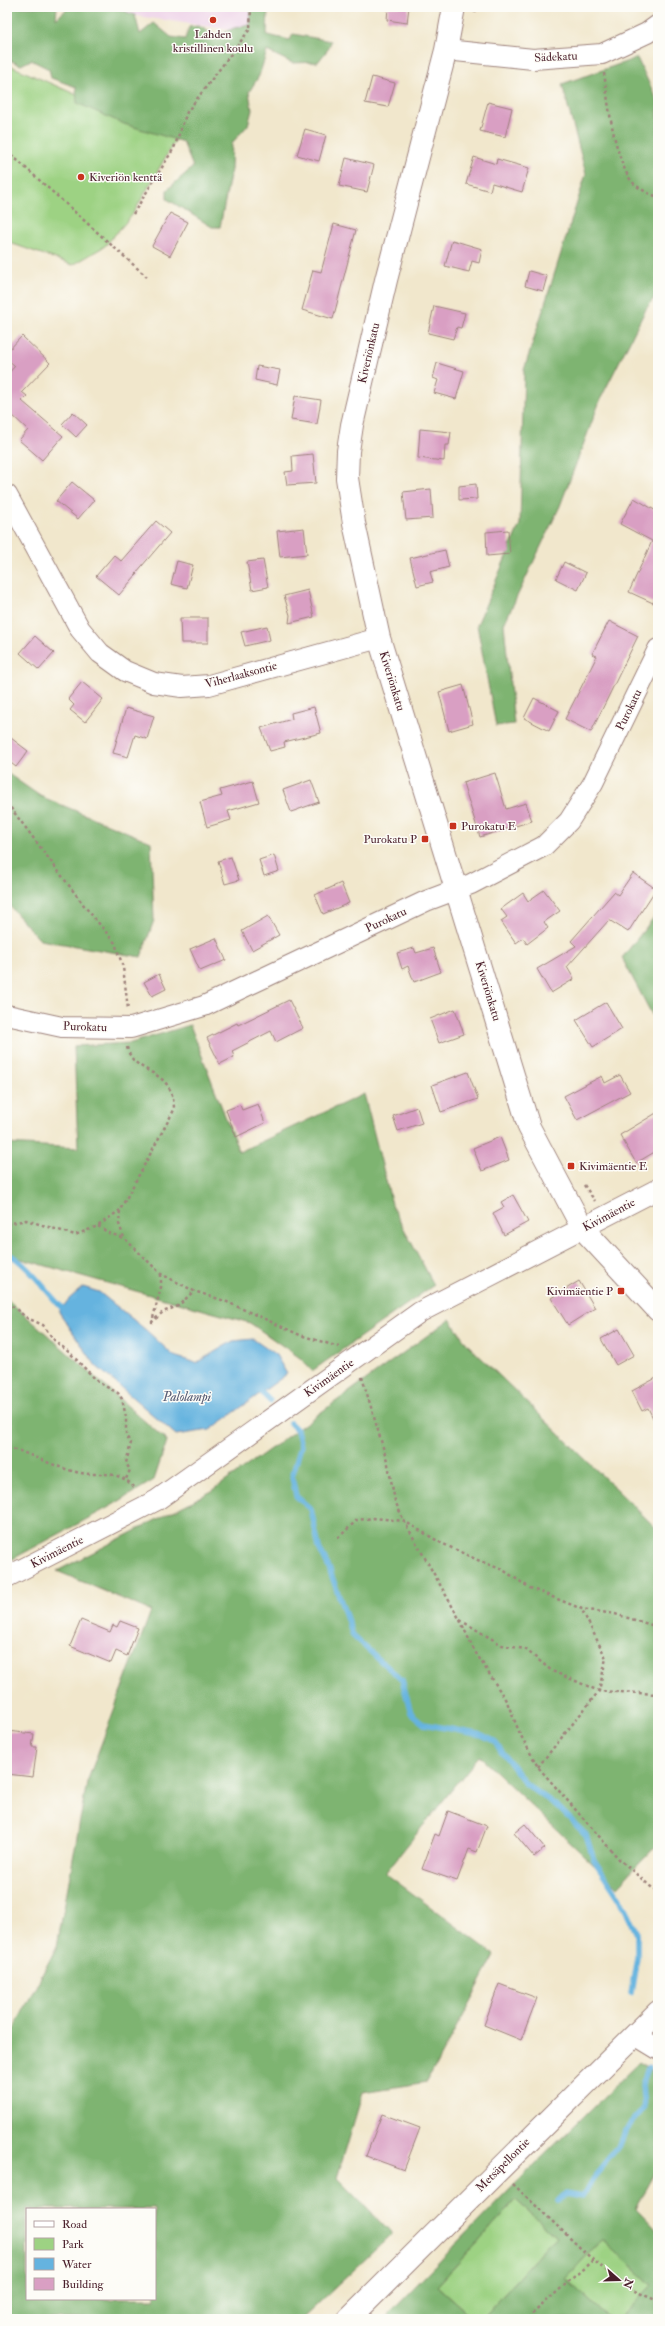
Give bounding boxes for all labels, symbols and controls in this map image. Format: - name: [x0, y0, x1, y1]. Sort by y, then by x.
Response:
- marker: Lahden kristillinen koulu: [208, 15, 218, 25]
- place label: Lahden kristillinen koulu: [173, 27, 253, 56]
- street label: Sädekatu: [534, 48, 578, 66]
- place label: Kiveriön kenttä: [89, 170, 163, 185]
- marker: Kiveriön kenttä: [76, 172, 86, 182]
- street label: Kiveriönkatu: [355, 321, 383, 385]
- street label: Kiveriönkatu: [376, 649, 408, 713]
- street label: Viherlaaksontie: [203, 658, 279, 692]
- street label: Purokatu: [613, 687, 645, 733]
- place label: Purokatu E: [461, 819, 517, 834]
- marker: Purokatu E: [448, 821, 458, 831]
- place label: Purokatu P: [363, 832, 417, 847]
- marker: Purokatu P: [420, 834, 430, 844]
- street label: Purokatu: [363, 904, 409, 936]
- street label: Kiveriönkatu: [472, 959, 504, 1023]
- street label: Purokatu: [63, 1019, 107, 1035]
- place label: Kivimäentie E: [579, 1159, 648, 1174]
- marker: Kivimäentie E: [566, 1161, 576, 1171]
- street label: Kivimäentie: [580, 1195, 638, 1235]
- place label: Kivimäentie P: [546, 1284, 613, 1299]
- marker: Kivimäentie P: [616, 1286, 626, 1296]
- street label: Kivimäentie: [301, 1355, 357, 1401]
- water label: Palolampi: [162, 1389, 212, 1405]
- street label: Kivimäentie: [28, 1532, 86, 1572]
- street label: Metsäpellontie: [473, 2135, 533, 2195]
- legend: [26, 2208, 156, 2300]
- text: Road: [62, 2217, 87, 2232]
- text: Park: [62, 2237, 84, 2252]
- text: Water: [61, 2257, 92, 2272]
- north arrow: [599, 2260, 639, 2300]
- text: N: [620, 2275, 636, 2291]
- text: Building: [62, 2277, 105, 2292]

